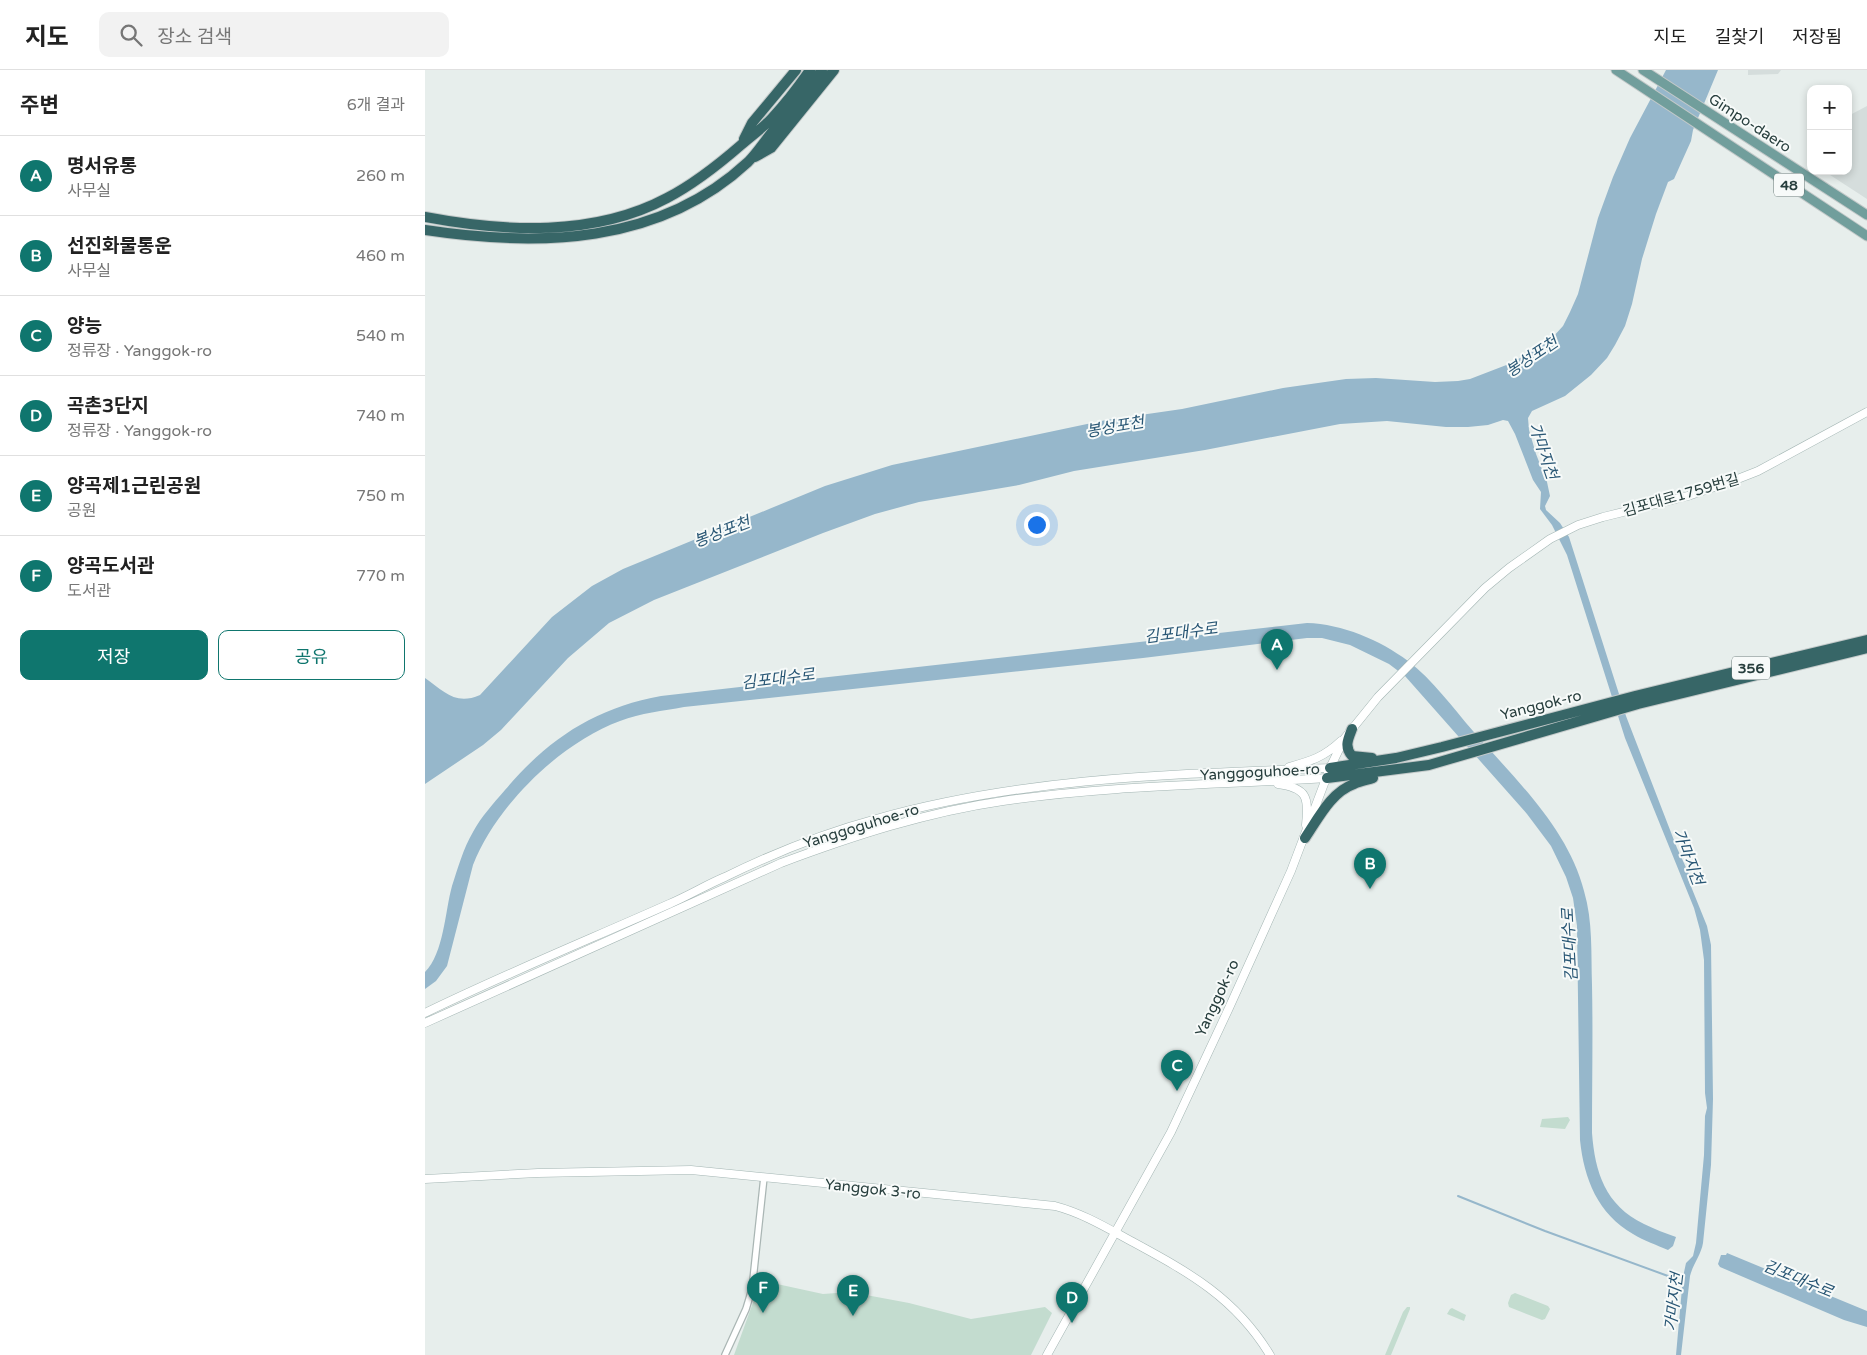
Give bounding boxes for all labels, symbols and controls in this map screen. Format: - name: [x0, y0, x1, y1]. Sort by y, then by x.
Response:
- search box: [99, 12, 449, 57]
- icon: search: [117, 21, 145, 49]
- text: 지도: [25, 23, 69, 52]
- text: 장소 검색: [157, 26, 232, 48]
- text: 지도: [1654, 26, 1687, 48]
- text: 길찾기: [1715, 26, 1764, 48]
- text: 저장됨: [1792, 26, 1842, 48]
- map controls: [1807, 85, 1852, 175]
- button: +: [1807, 85, 1852, 130]
- street label: Gimpo-daero: [1705, 90, 1795, 156]
- text: 주변: [20, 93, 59, 118]
- text: 6개 결과: [347, 95, 405, 115]
- button: −: [1807, 130, 1852, 175]
- text: 명서유통: [67, 155, 137, 177]
- text: A: [30, 166, 42, 186]
- text: 260 m: [356, 166, 405, 186]
- road number: 48: [1774, 174, 1804, 196]
- text: 사무실: [67, 181, 111, 201]
- text: 선진화물통운: [67, 235, 172, 257]
- text: B: [30, 246, 42, 266]
- text: 460 m: [356, 246, 405, 266]
- text: 사무실: [67, 261, 111, 281]
- text: 양능: [67, 315, 102, 337]
- text: C: [30, 326, 42, 346]
- text: 540 m: [356, 326, 405, 346]
- water label: 봉성포천: [1502, 331, 1564, 382]
- text: 정류장 · Yanggok-ro: [67, 341, 212, 361]
- text: 곡촌3단지: [67, 395, 149, 417]
- text: D: [30, 406, 42, 426]
- text: 740 m: [356, 406, 405, 426]
- water label: 봉성포천: [1084, 412, 1148, 442]
- water label: 가마지천: [1524, 420, 1563, 484]
- text: 정류장 · Yanggok-ro: [67, 421, 212, 441]
- street label: 김포대로1759번길: [1621, 470, 1741, 520]
- text: 양곡제1근린공원: [67, 475, 201, 497]
- text: E: [31, 486, 41, 506]
- text: 750 m: [356, 486, 405, 506]
- text: 공원: [67, 501, 96, 521]
- water label: 봉성포천: [691, 511, 755, 552]
- your location: [1024, 512, 1050, 538]
- text: 양곡도서관: [67, 555, 154, 577]
- text: F: [31, 566, 41, 586]
- text: 770 m: [356, 566, 405, 586]
- text: 도서관: [67, 581, 111, 601]
- water label: 김포대수로: [1143, 618, 1220, 647]
- pin: A: [1261, 629, 1293, 670]
- button: 저장: [20, 630, 208, 680]
- button: 공유: [218, 630, 405, 680]
- road number: 356: [1732, 656, 1770, 680]
- water label: 김포대수로: [740, 664, 817, 693]
- street label: Yanggok-ro: [1499, 686, 1583, 724]
- street label: Yanggoguhoe-ro: [1200, 760, 1320, 784]
- street label: Yanggoguhoe-ro: [801, 800, 921, 852]
- water label: 가마지천: [1668, 826, 1709, 890]
- pin: B: [1354, 848, 1386, 889]
- water label: 김포대수로: [1558, 906, 1582, 982]
- street label: Yanggok-ro: [1191, 957, 1243, 1039]
- pin: C: [1161, 1050, 1193, 1091]
- street label: Yanggok 3-ro: [824, 1175, 922, 1203]
- water label: 김포대수로: [1760, 1256, 1837, 1303]
- water label: 가마지천: [1660, 1269, 1688, 1332]
- pin: F: [747, 1272, 779, 1313]
- pin: E: [837, 1275, 869, 1316]
- pin: D: [1056, 1282, 1088, 1323]

